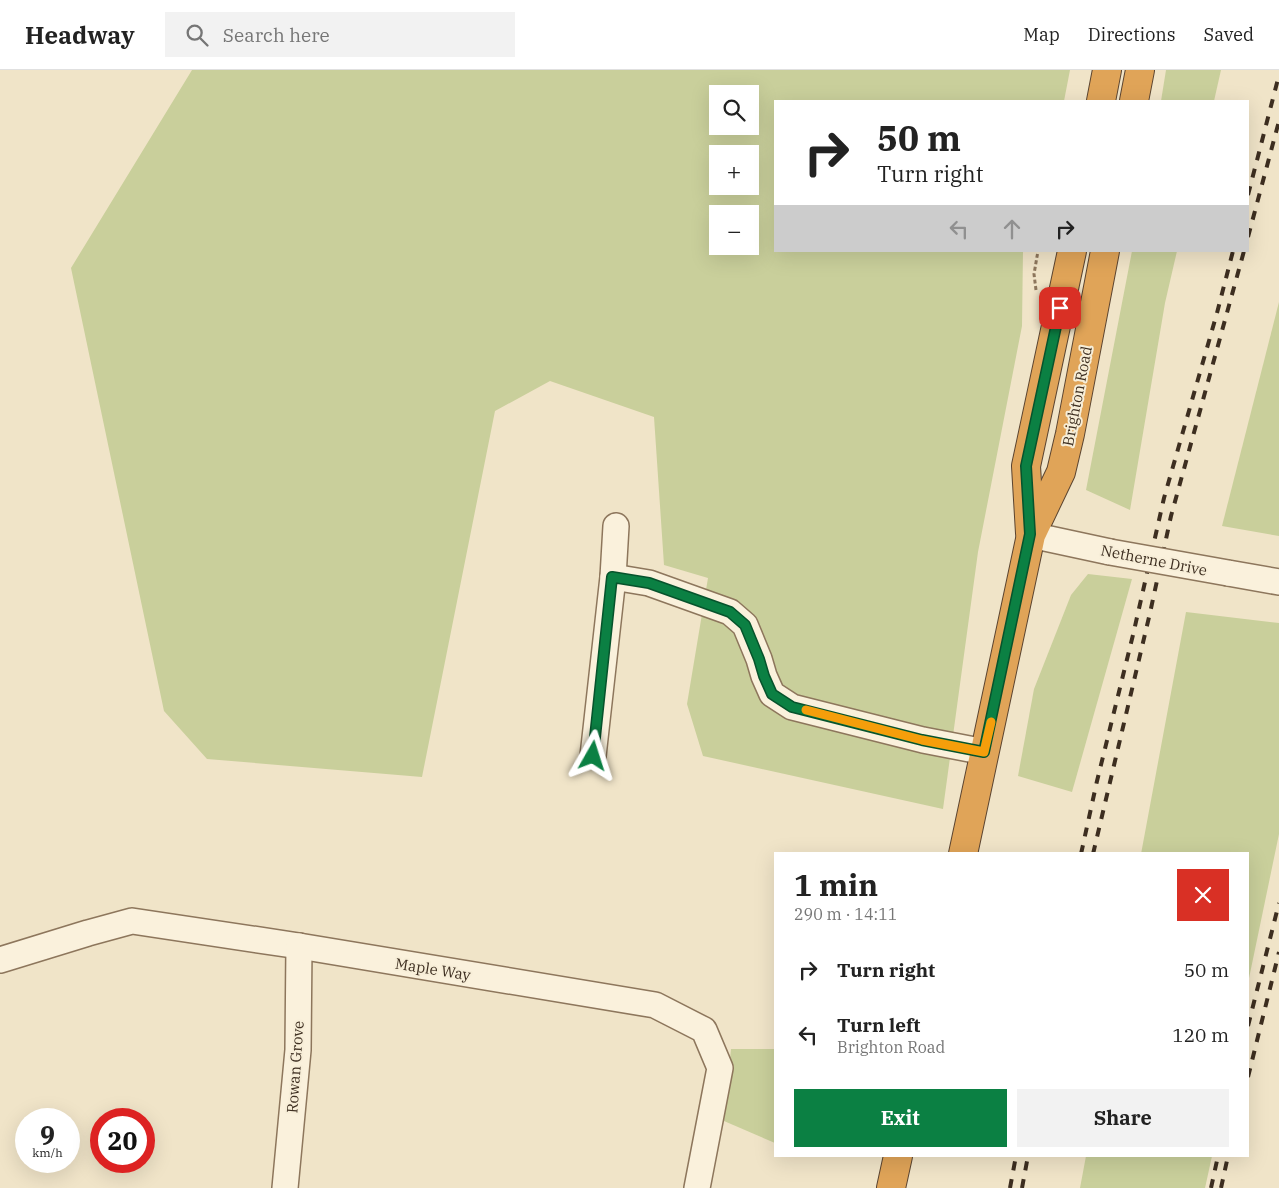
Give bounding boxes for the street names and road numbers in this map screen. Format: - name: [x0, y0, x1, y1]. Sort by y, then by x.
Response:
- street label: Brighton Road: [1058, 344, 1096, 448]
- street label: Netherne Drive: [1099, 540, 1209, 580]
- street label: Maple Way: [394, 954, 472, 984]
- street label: Rowan Grove: [282, 1020, 308, 1114]

